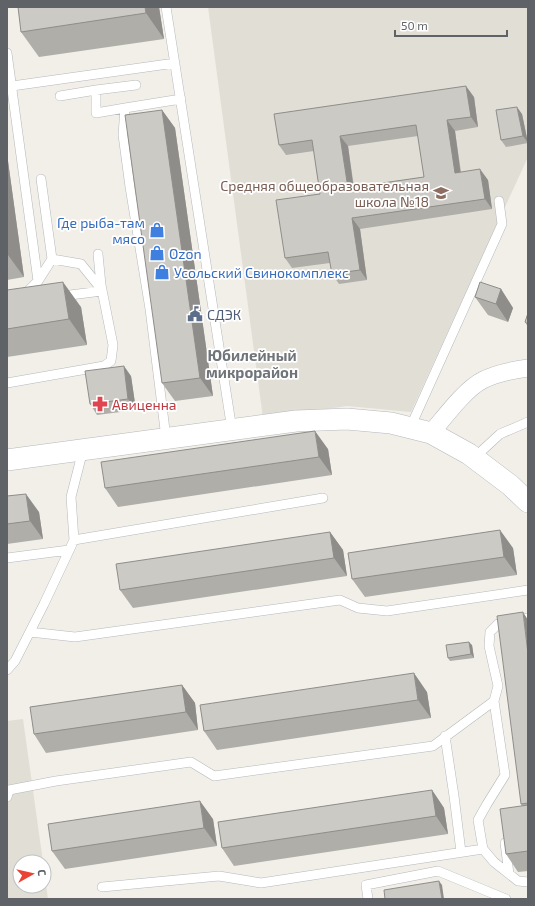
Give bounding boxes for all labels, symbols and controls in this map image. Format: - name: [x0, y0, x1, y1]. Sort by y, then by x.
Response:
- scale bar: [395, 12, 507, 38]
- text: 50 m: [401, 18, 428, 32]
- place label: Средняя общеобразовательная школа №18: [220, 177, 429, 210]
- school or university icon: Средняя общеобразовательная школа №18: [432, 184, 450, 202]
- place label: Где рыба-там мясо: [57, 214, 145, 247]
- shop icon: Где рыба-там мясо: [148, 221, 166, 239]
- shop icon: Ozon: [148, 244, 166, 262]
- place label: Ozon: [169, 245, 202, 262]
- shop icon: Усольский Свинокомплекс: [153, 263, 171, 281]
- place label: Усольский Свинокомплекс: [174, 264, 349, 281]
- public building icon: СДЭК: [186, 305, 204, 323]
- place label: СДЭК: [207, 306, 241, 323]
- district label: Юбилейный микрорайон: [206, 346, 298, 381]
- pharmacy icon: Авиценна: [91, 395, 109, 413]
- place label: Авиценна: [112, 396, 177, 413]
- north arrow: [12, 854, 52, 894]
- text: С: [36, 868, 49, 877]

